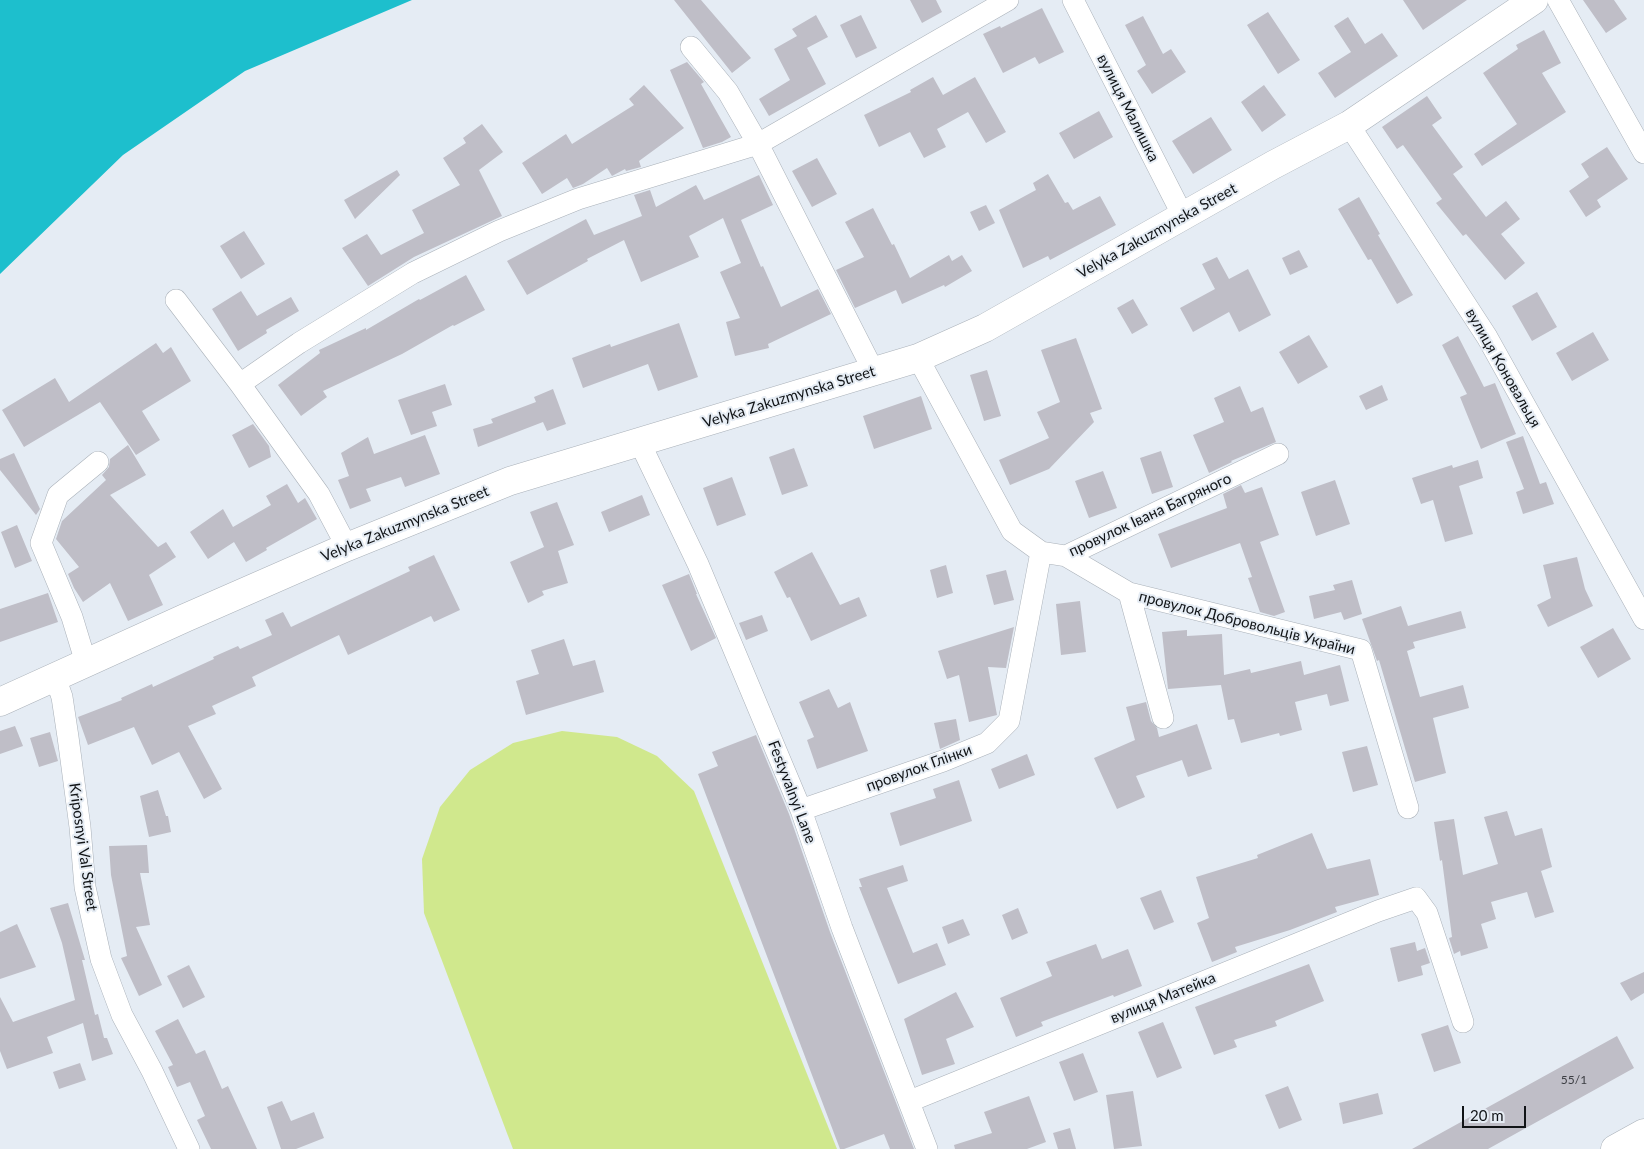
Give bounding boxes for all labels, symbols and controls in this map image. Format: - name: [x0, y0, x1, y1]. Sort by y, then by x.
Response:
- street label: вулиця Малишка: [1093, 51, 1163, 165]
- street label: Velyka Zakuzmynska Street: [1074, 180, 1240, 282]
- street label: вулиця Коновальця: [1462, 305, 1544, 431]
- street label: Velyka Zakuzmynska Street: [701, 362, 877, 432]
- street label: провулок Івана Багряного: [1066, 469, 1234, 561]
- street label: Velyka Zakuzmynska Street: [318, 482, 492, 566]
- street label: провулок Добровольців України: [1137, 587, 1357, 659]
- street label: Festyvalnyi Lane: [764, 738, 820, 846]
- street label: провулок Глінки: [864, 741, 974, 795]
- street label: Kriposnyi Val Street: [65, 782, 101, 912]
- street label: вулиця Матейка: [1108, 969, 1218, 1027]
- house number: 55/1: [1561, 1073, 1587, 1087]
- scale bar: [1464, 1096, 1528, 1128]
- text: 20 m: [1470, 1106, 1504, 1124]

